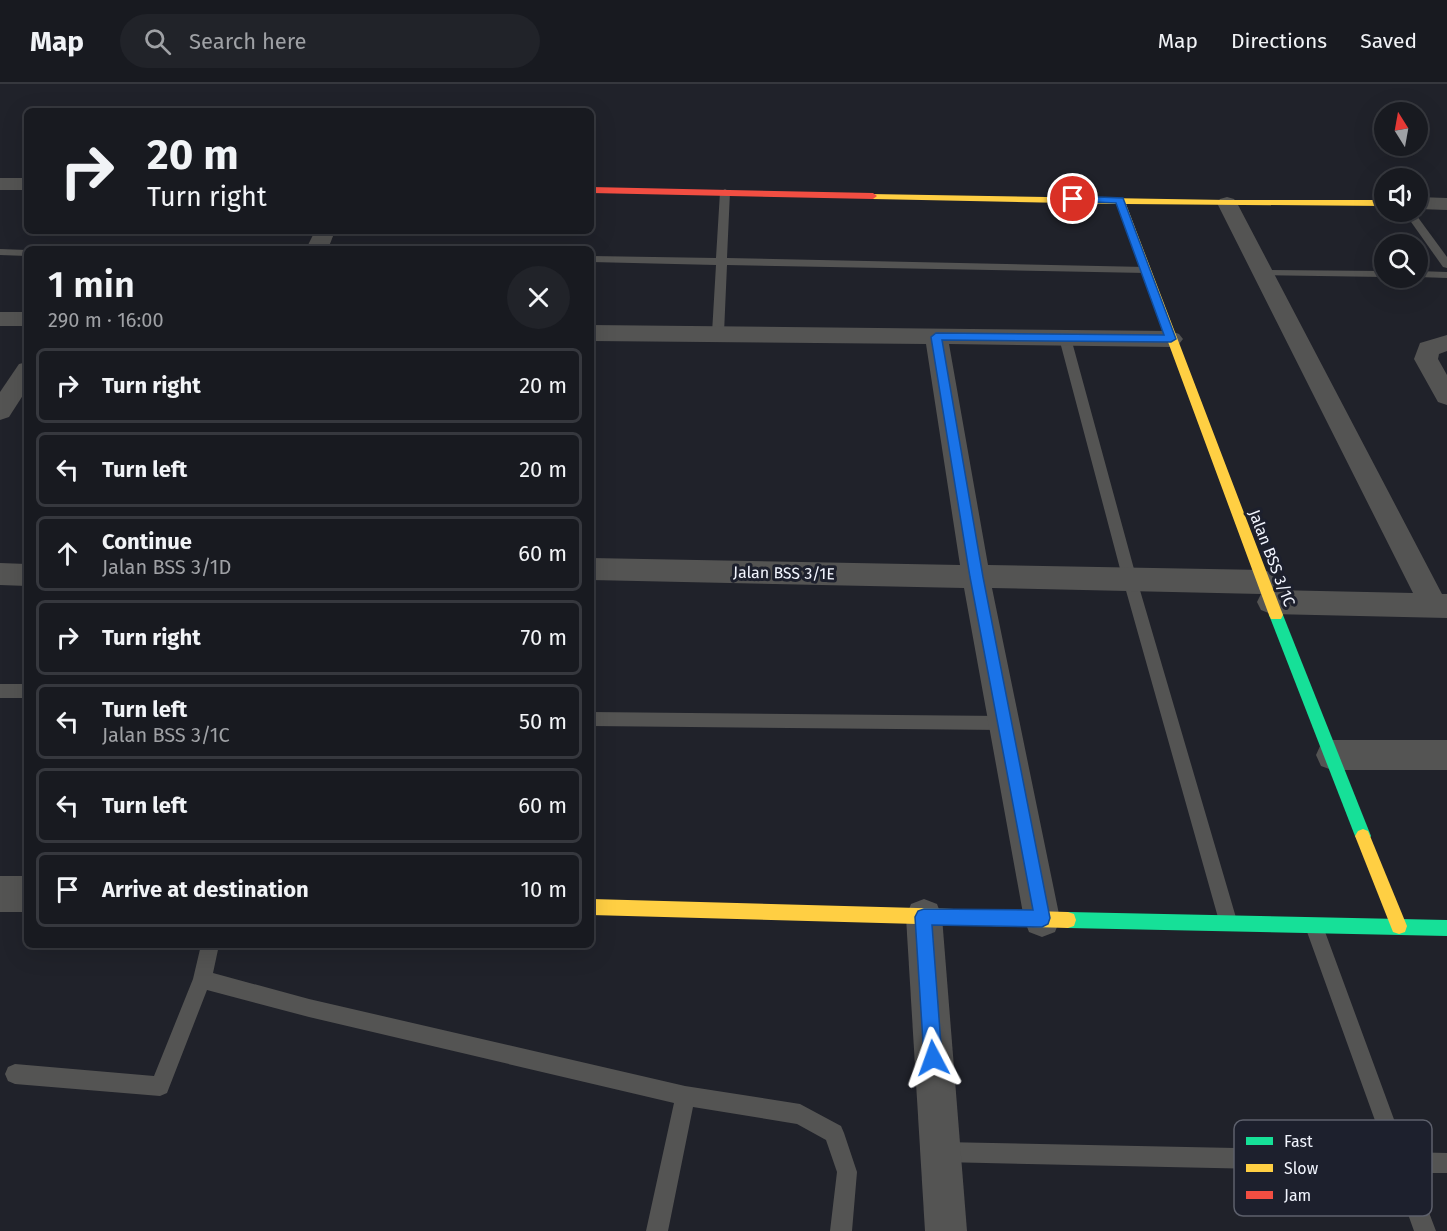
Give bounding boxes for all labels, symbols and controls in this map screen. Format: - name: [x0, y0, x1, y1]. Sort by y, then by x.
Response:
- search box: [120, 14, 540, 68]
- text: Map: [30, 25, 84, 58]
- icon: search: [141, 25, 174, 58]
- text: Search here: [189, 28, 307, 55]
- text: Map: [1158, 28, 1198, 54]
- text: Directions: [1231, 28, 1327, 54]
- text: Saved: [1360, 28, 1417, 54]
- north arrow: [1374, 102, 1428, 156]
- map controls: [1374, 102, 1428, 288]
- text: 20 m: [147, 130, 239, 180]
- icon: right: [48, 132, 126, 210]
- button: sound: [1374, 168, 1428, 222]
- pin: [1047, 173, 1098, 224]
- text: Turn right: [147, 181, 267, 213]
- icon: arrive: [1056, 182, 1089, 215]
- button: search: [1374, 234, 1428, 288]
- text: 1 min: [48, 263, 135, 307]
- button: close: [507, 266, 570, 329]
- text: 290 m · 16:00: [48, 308, 164, 332]
- icon: right: [51, 369, 84, 402]
- text: Turn right: [102, 372, 201, 399]
- text: 20 m: [519, 372, 567, 399]
- icon: left: [51, 453, 84, 486]
- text: Turn left: [102, 456, 187, 483]
- text: 20 m: [519, 456, 567, 483]
- street label: Jalan BSS 3/1C: [1245, 507, 1299, 609]
- text: Continue: [102, 528, 192, 555]
- icon: ahead: [51, 537, 84, 570]
- text: 60 m: [518, 540, 567, 567]
- text: Jalan BSS 3/1D: [102, 555, 231, 579]
- street label: Jalan BSS 3/1E: [733, 563, 835, 583]
- icon: right: [51, 621, 84, 654]
- text: Turn right: [102, 624, 201, 651]
- text: 70 m: [521, 624, 567, 651]
- text: Turn left: [102, 696, 187, 723]
- icon: left: [51, 705, 84, 738]
- text: 50 m: [519, 708, 567, 735]
- text: Jalan BSS 3/1C: [102, 723, 230, 747]
- icon: left: [51, 789, 84, 822]
- text: Turn left: [102, 792, 187, 819]
- text: 60 m: [518, 792, 567, 819]
- icon: arrive: [51, 873, 84, 906]
- text: Arrive at destination: [102, 876, 309, 903]
- text: 10 m: [521, 876, 567, 903]
- position arrow: [901, 1026, 965, 1090]
- legend: [1234, 1120, 1432, 1216]
- text: Fast: [1284, 1132, 1313, 1151]
- text: Slow: [1284, 1159, 1319, 1178]
- text: Jam: [1284, 1186, 1311, 1205]

